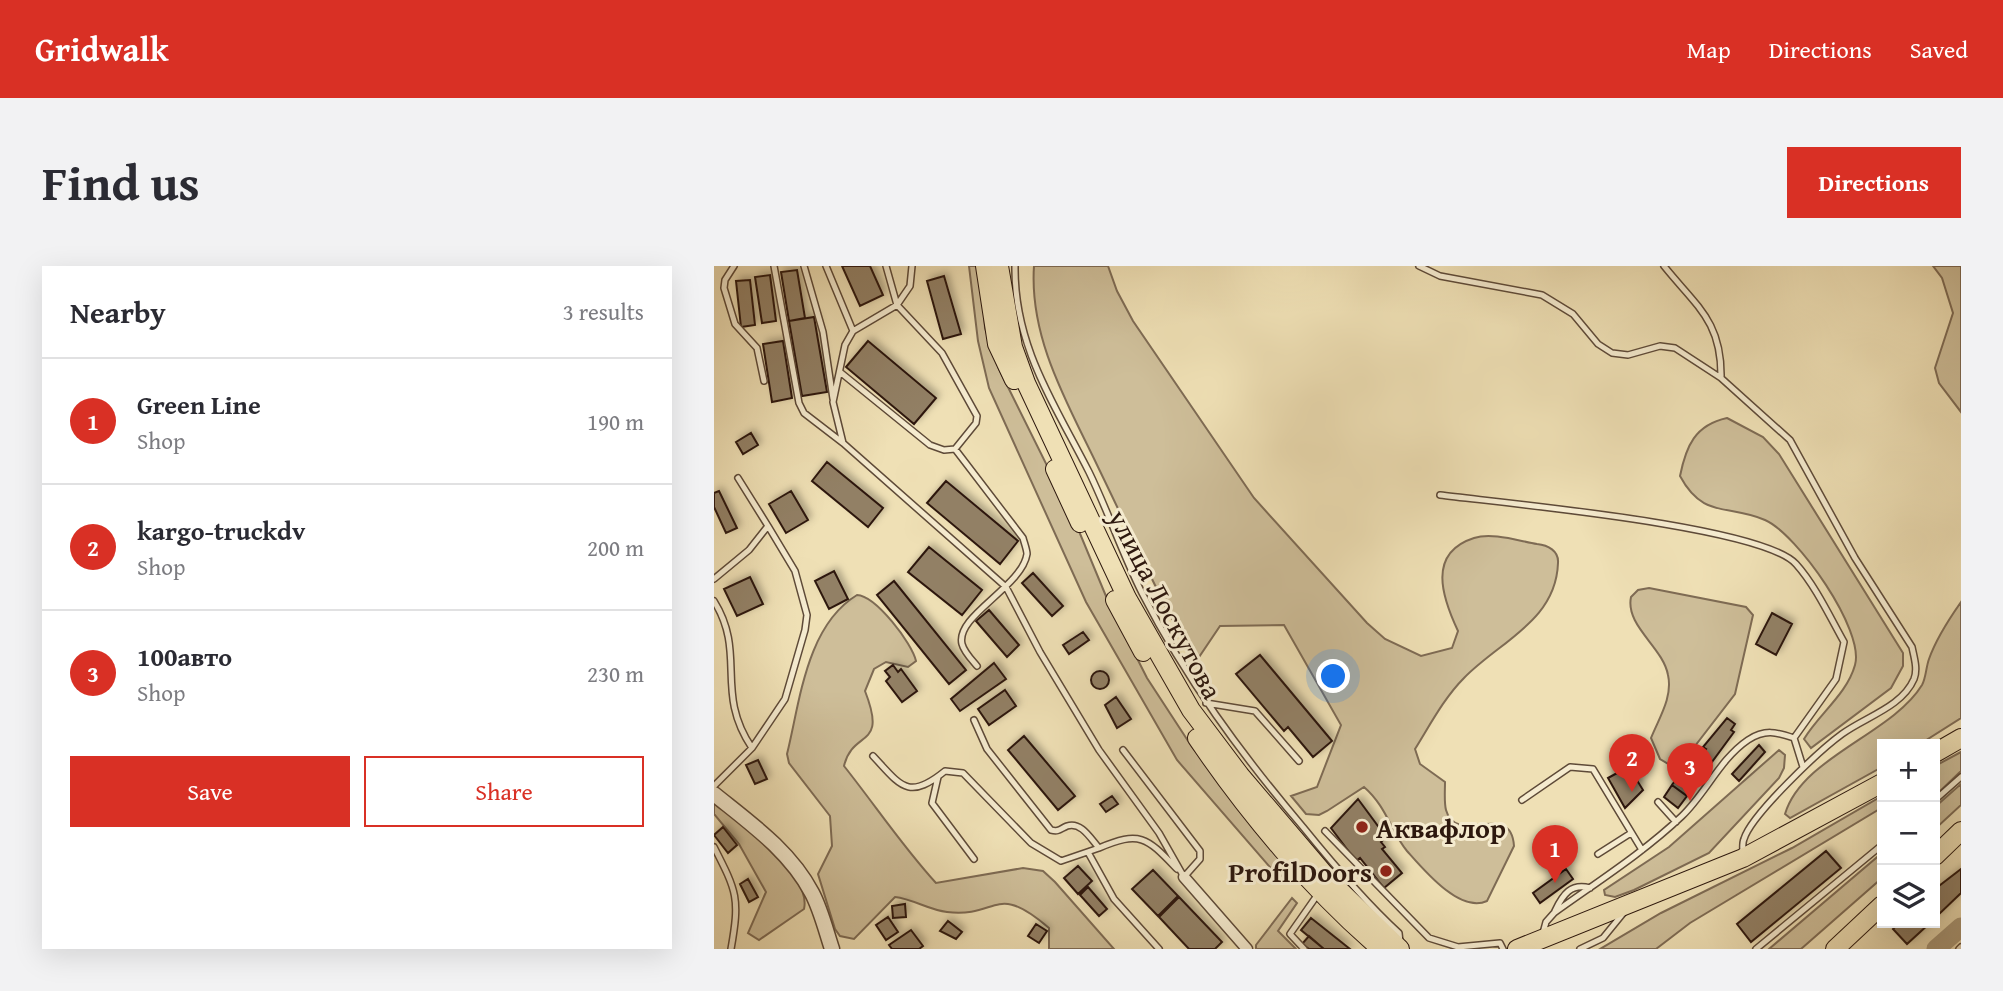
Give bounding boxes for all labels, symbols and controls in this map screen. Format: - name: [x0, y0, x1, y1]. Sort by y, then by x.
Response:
- text: Gridwalk: [35, 25, 169, 73]
- text: Map: [1687, 32, 1731, 67]
- text: Directions: [1769, 32, 1872, 67]
- text: Saved: [1910, 32, 1968, 67]
- text: Find us: [42, 146, 200, 218]
- button: Directions: [1787, 147, 1961, 218]
- text: Nearby: [70, 290, 166, 334]
- text: 3 results: [563, 295, 644, 328]
- text: Green Line: [137, 385, 261, 424]
- text: 1: [87, 405, 99, 438]
- text: 190 m: [587, 405, 644, 438]
- text: Shop: [137, 424, 185, 457]
- street label: улица Лоскутова: [1098, 501, 1234, 707]
- text: kargo-truckdv: [137, 511, 305, 550]
- text: 2: [87, 531, 99, 564]
- text: 200 m: [587, 531, 644, 564]
- text: Shop: [137, 550, 185, 583]
- text: 100авто: [137, 637, 232, 676]
- text: 3: [87, 657, 99, 690]
- text: 230 m: [587, 657, 644, 690]
- your location: [1316, 659, 1350, 693]
- text: Shop: [137, 676, 185, 709]
- pin: 2: [1609, 734, 1655, 792]
- map controls: [1877, 739, 1940, 928]
- button: +: [1877, 739, 1940, 802]
- pin: 3: [1667, 743, 1713, 801]
- button: Save: [70, 756, 350, 827]
- button: Share: [364, 756, 644, 827]
- button: −: [1877, 802, 1940, 865]
- place label: Аквафлор: [1376, 807, 1506, 848]
- marker: Аквафлор: [1354, 819, 1370, 835]
- pin: 1: [1532, 825, 1578, 883]
- place label: ProfilDoors: [1228, 851, 1372, 892]
- marker: ProfilDoors: [1378, 863, 1394, 879]
- button: layers: [1877, 865, 1940, 928]

